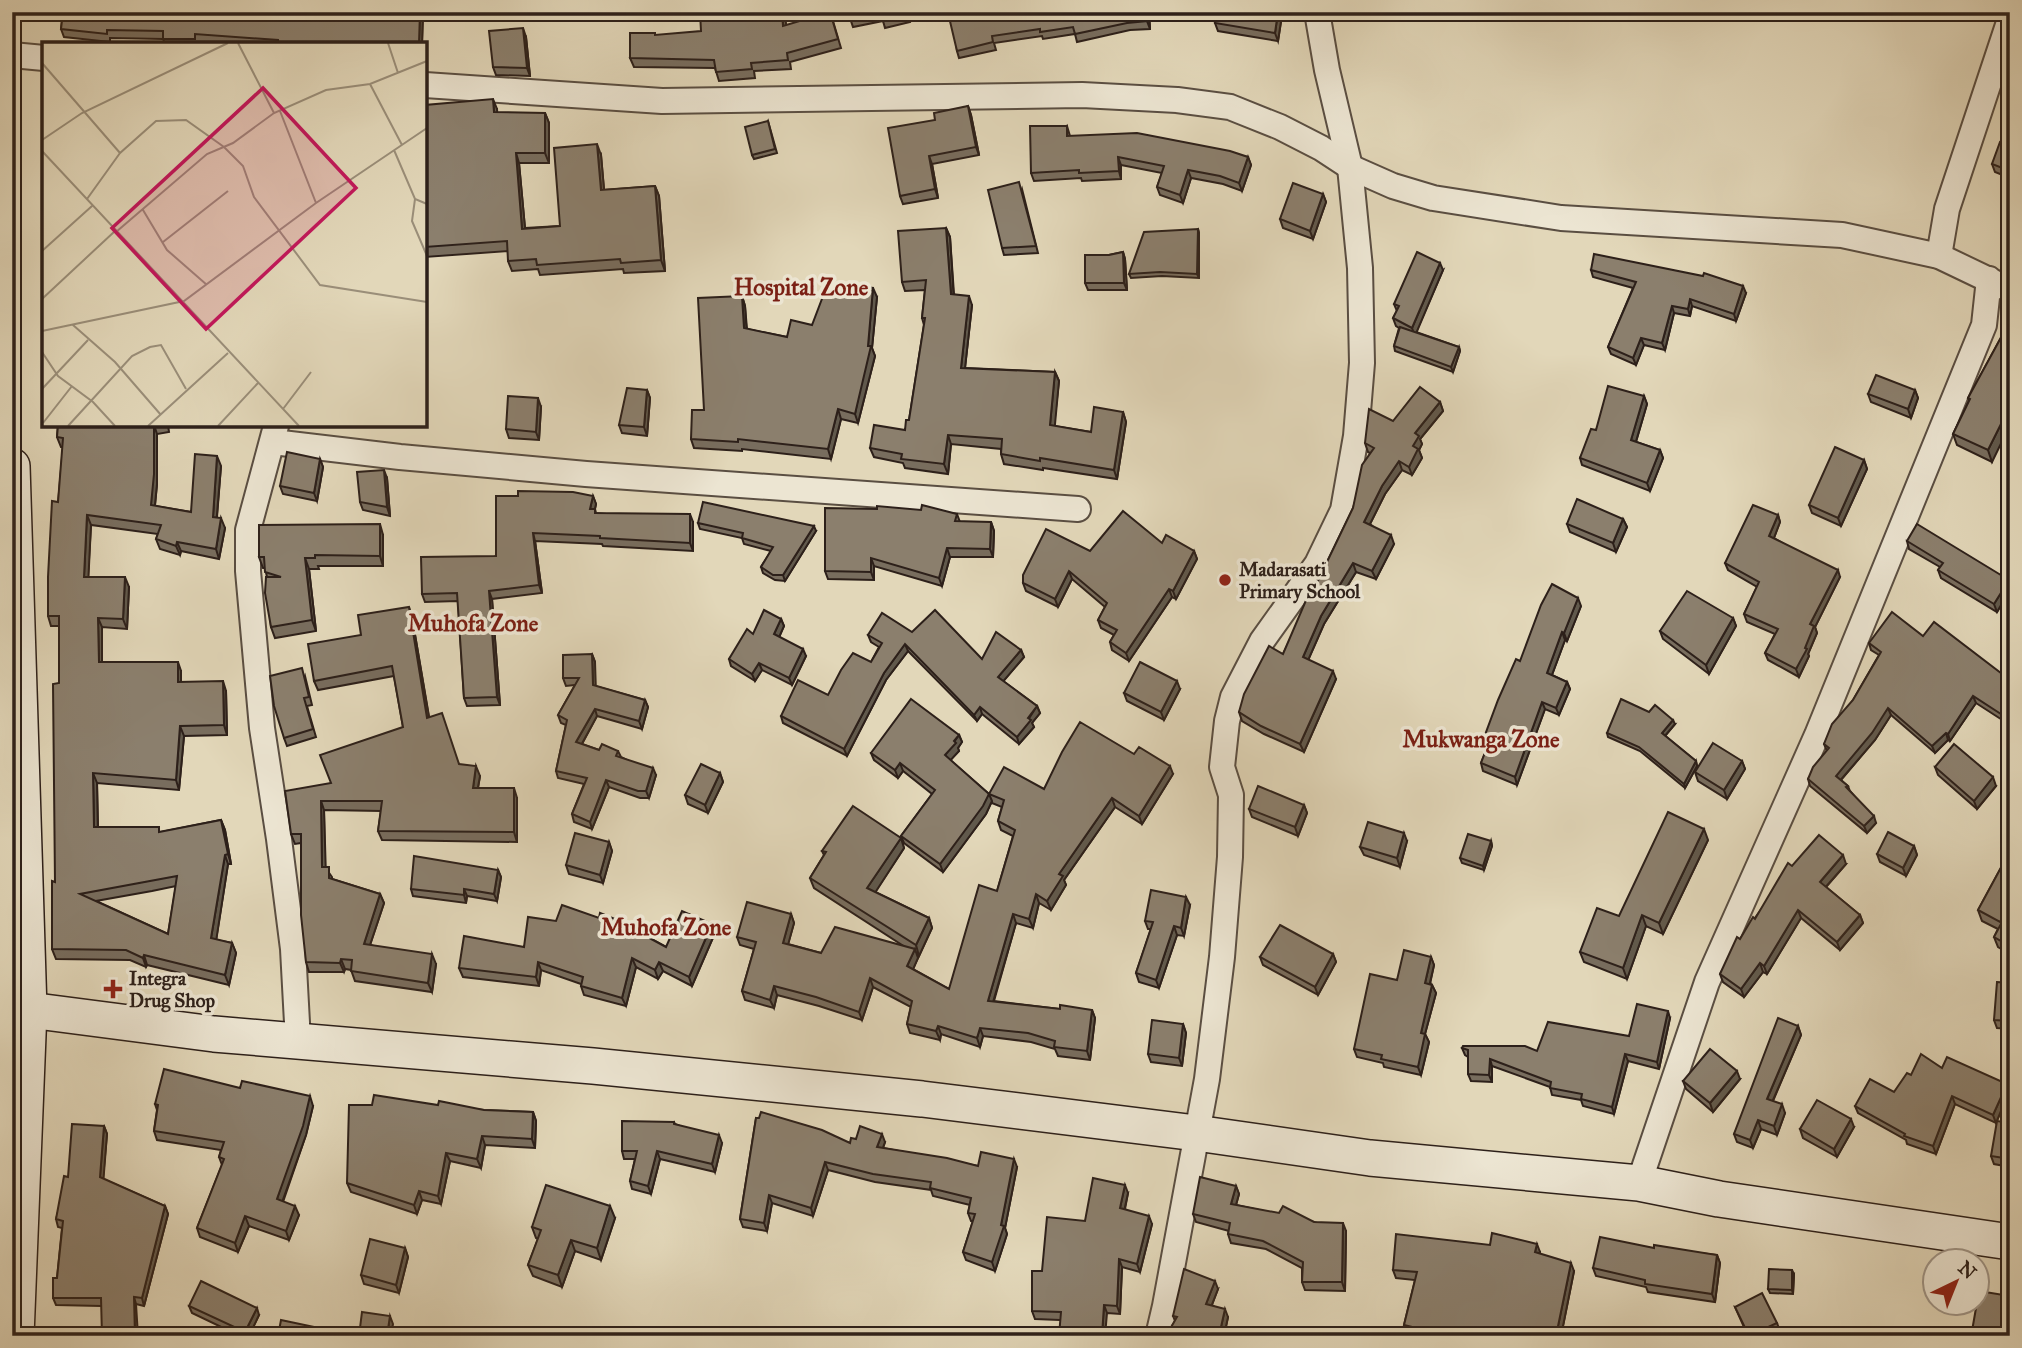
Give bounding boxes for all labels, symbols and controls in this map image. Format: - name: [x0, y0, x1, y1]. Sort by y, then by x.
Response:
- inset map: [42, 42, 427, 427]
- district label: Hospital Zone: [734, 273, 869, 302]
- place label: Madarasati Primary School: [1239, 558, 1361, 604]
- marker: Madarasati Primary School: [1217, 572, 1233, 588]
- district label: Muhofa Zone: [408, 609, 539, 637]
- district label: Mukwanga Zone: [1402, 725, 1560, 754]
- district label: Muhofa Zone: [601, 913, 732, 941]
- place label: Integra Drug Shop: [129, 967, 215, 1013]
- marker: Integra Drug Shop: [103, 979, 123, 999]
- north arrow: [1920, 1246, 1990, 1316]
- text: N: [1954, 1256, 1981, 1284]

